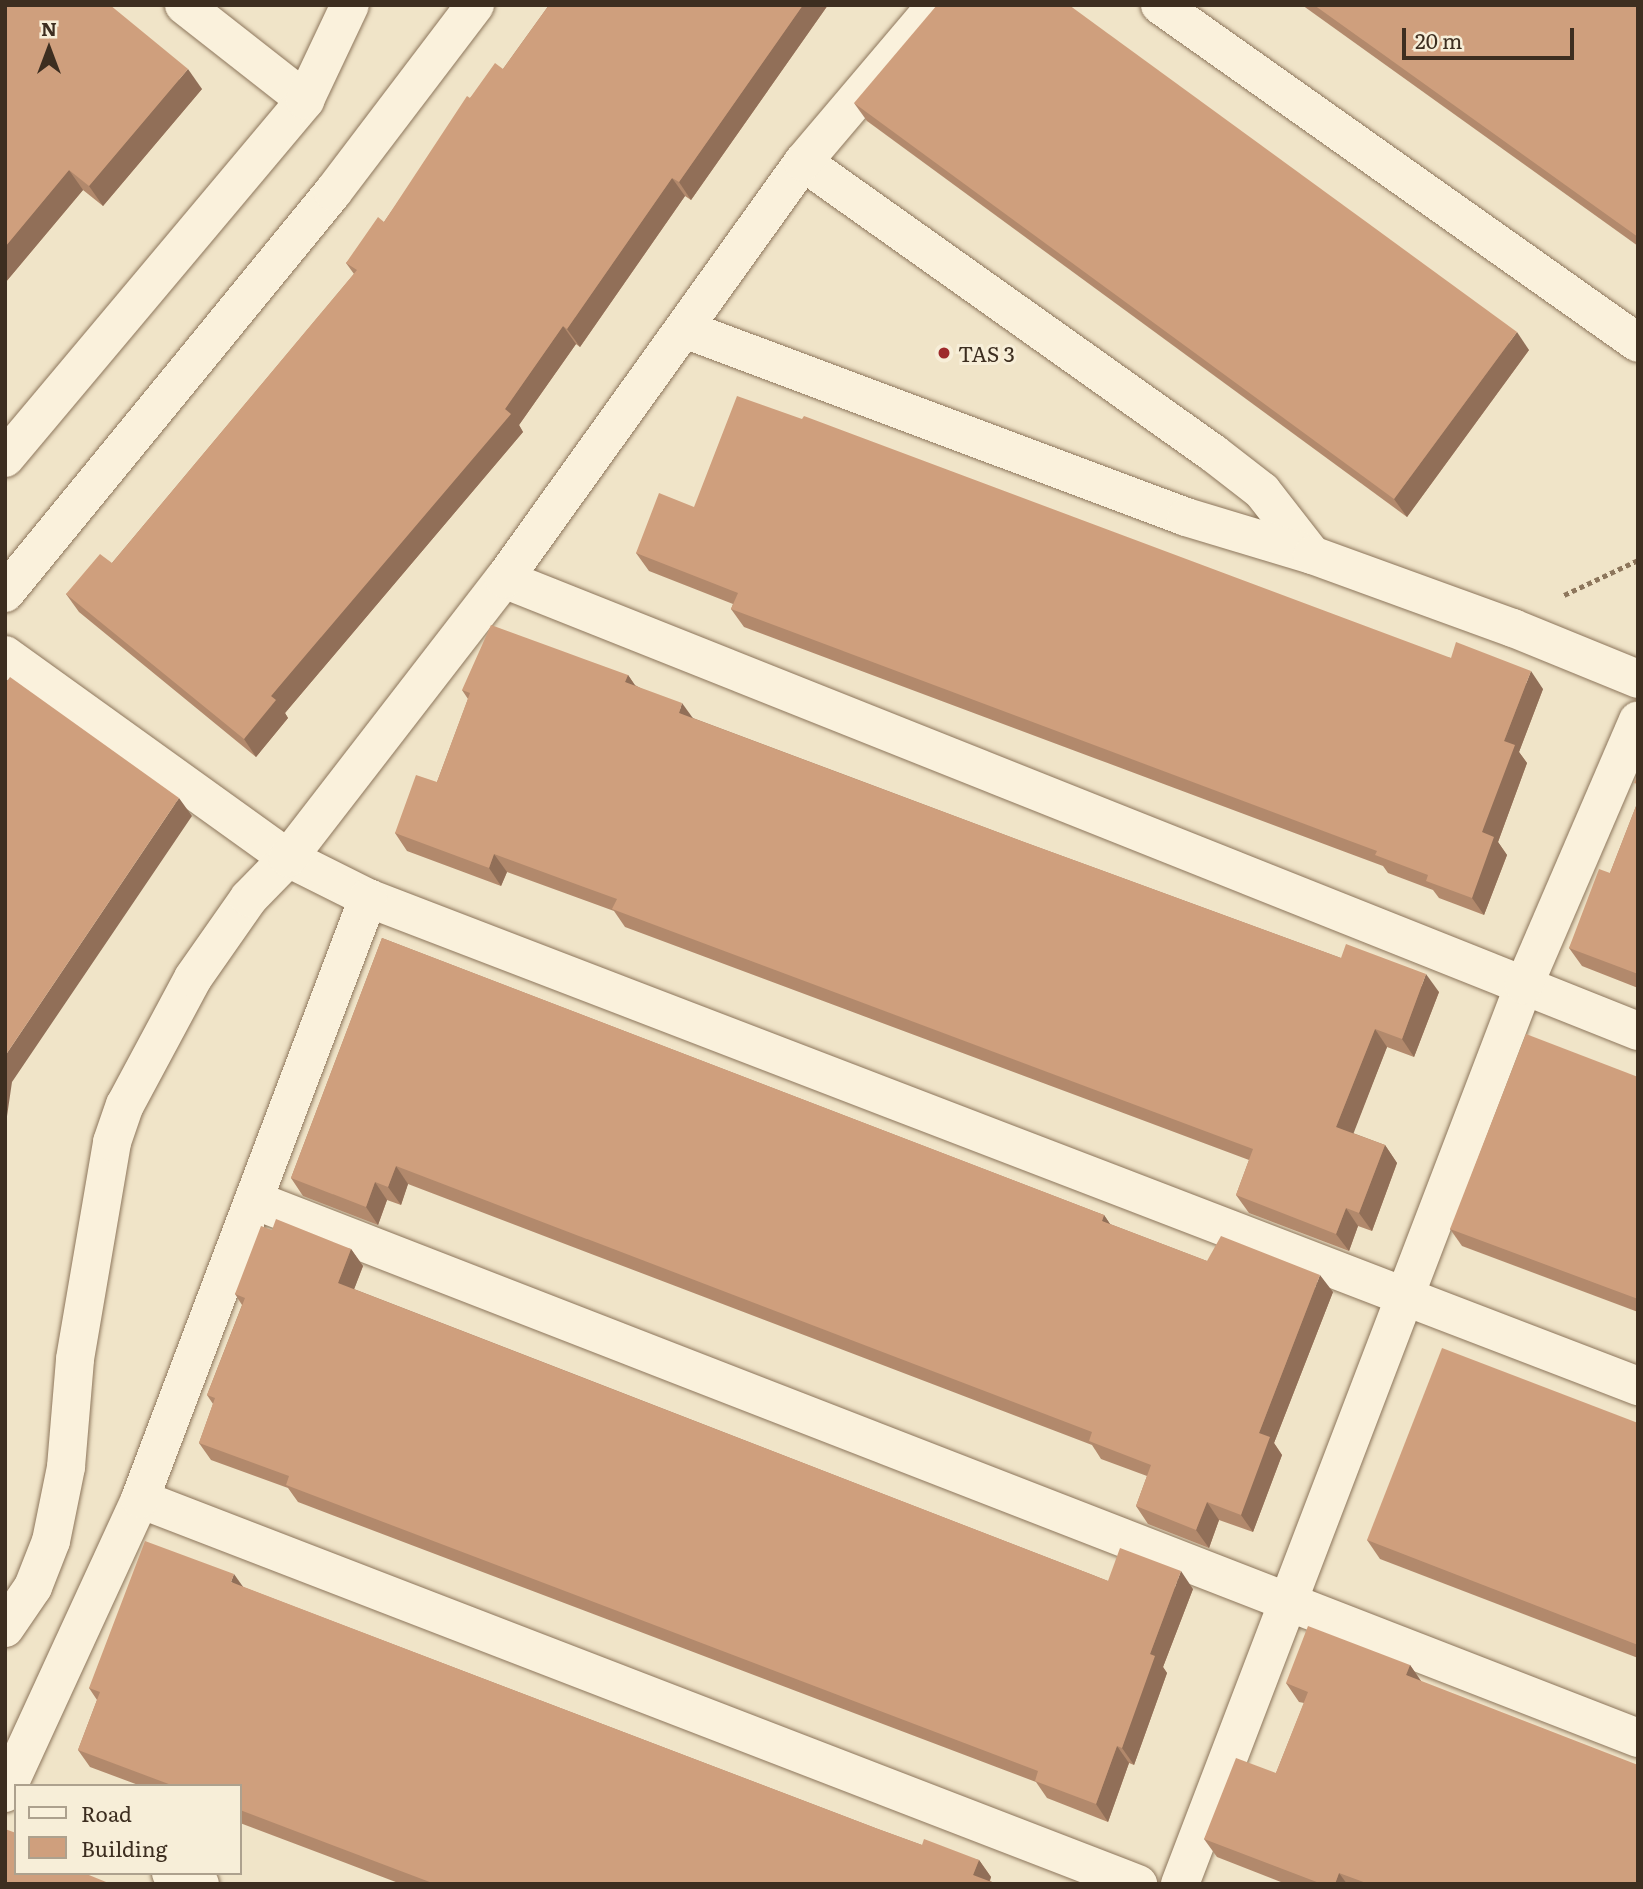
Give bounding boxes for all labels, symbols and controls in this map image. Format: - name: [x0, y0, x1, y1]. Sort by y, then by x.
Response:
- north arrow: [14, 14, 84, 84]
- text: N: [41, 14, 57, 42]
- scale bar: [1405, 14, 1576, 58]
- text: 20 m: [1415, 24, 1462, 55]
- place label: TAS 3: [958, 340, 1015, 366]
- marker: TAS 3: [936, 345, 952, 361]
- legend: [14, 1784, 242, 1875]
- text: Road: [81, 1797, 132, 1828]
- text: Building: [81, 1832, 167, 1863]

